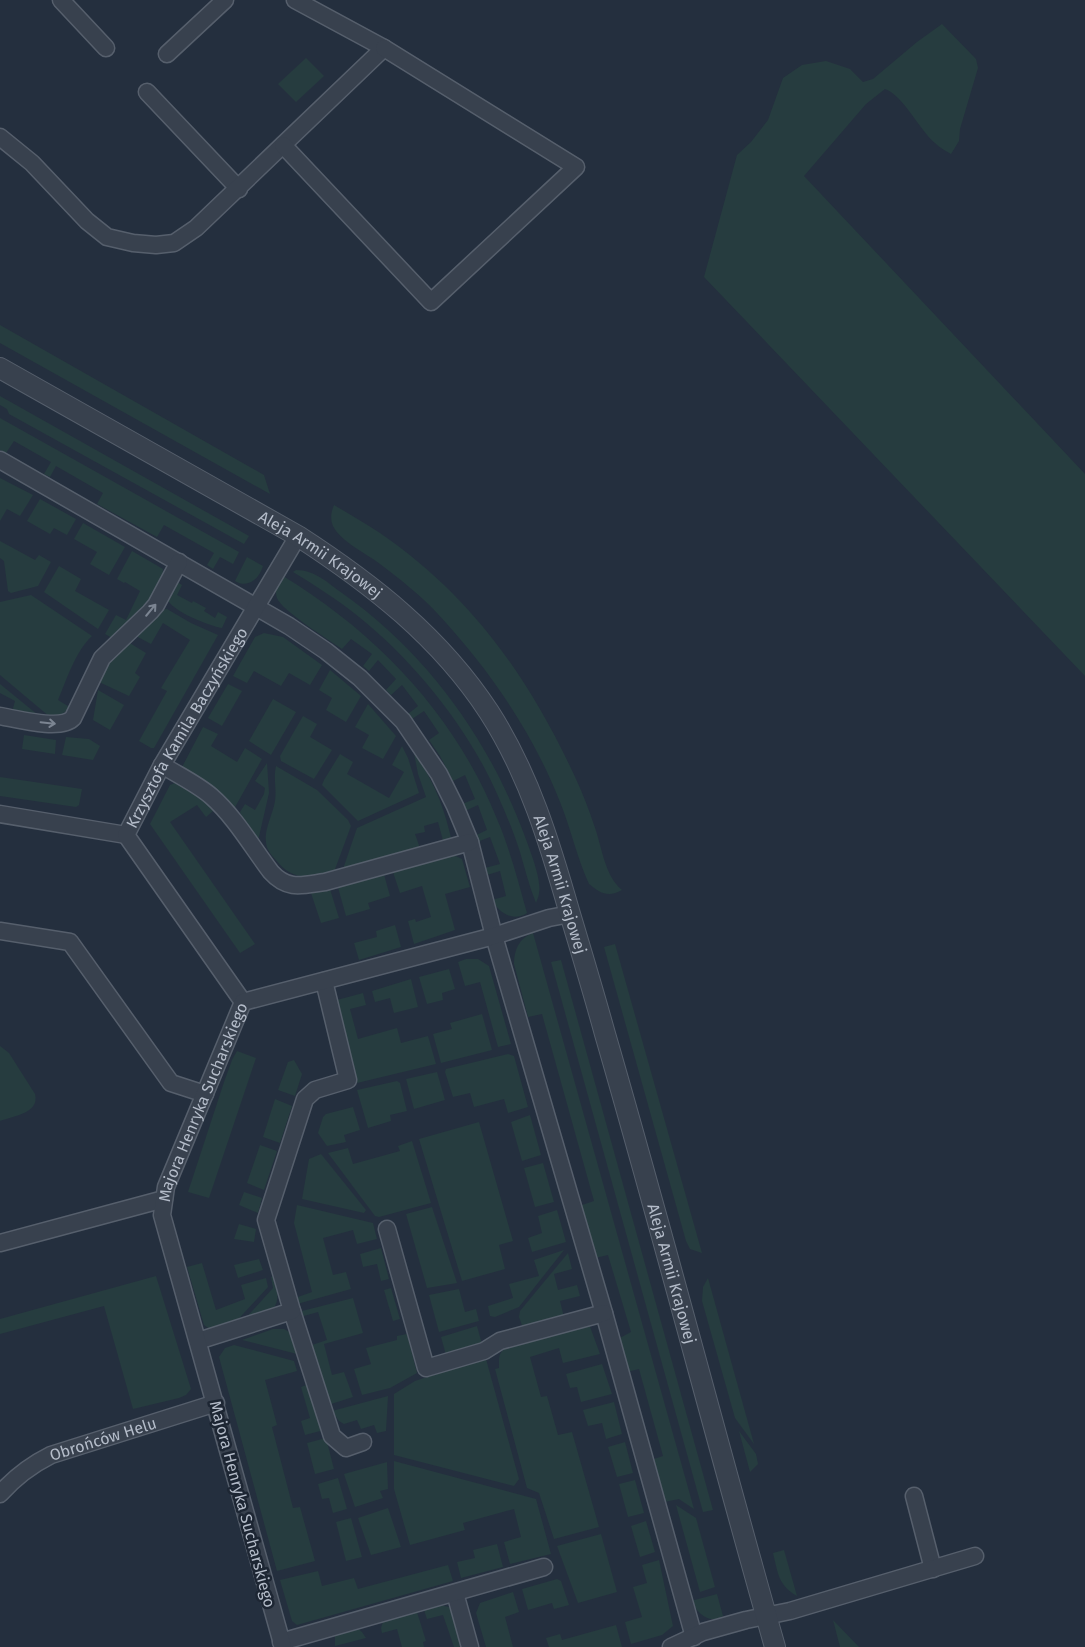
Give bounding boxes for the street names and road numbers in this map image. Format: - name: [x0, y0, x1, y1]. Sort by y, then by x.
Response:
- street label: Aleja Armii Krajowej: [255, 507, 386, 603]
- street label: Krzysztofa Kamila Baczyńskiego: [122, 624, 252, 831]
- street label: Aleja Armii Krajowej: [530, 812, 590, 956]
- street label: Majora Henryka Sucharskiego: [155, 1000, 252, 1203]
- street label: Aleja Armii Krajowej: [643, 1201, 700, 1346]
- street label: Majora Henryka Sucharskiego: [206, 1399, 279, 1610]
- street label: Obrońców Helu: [47, 1413, 159, 1465]

